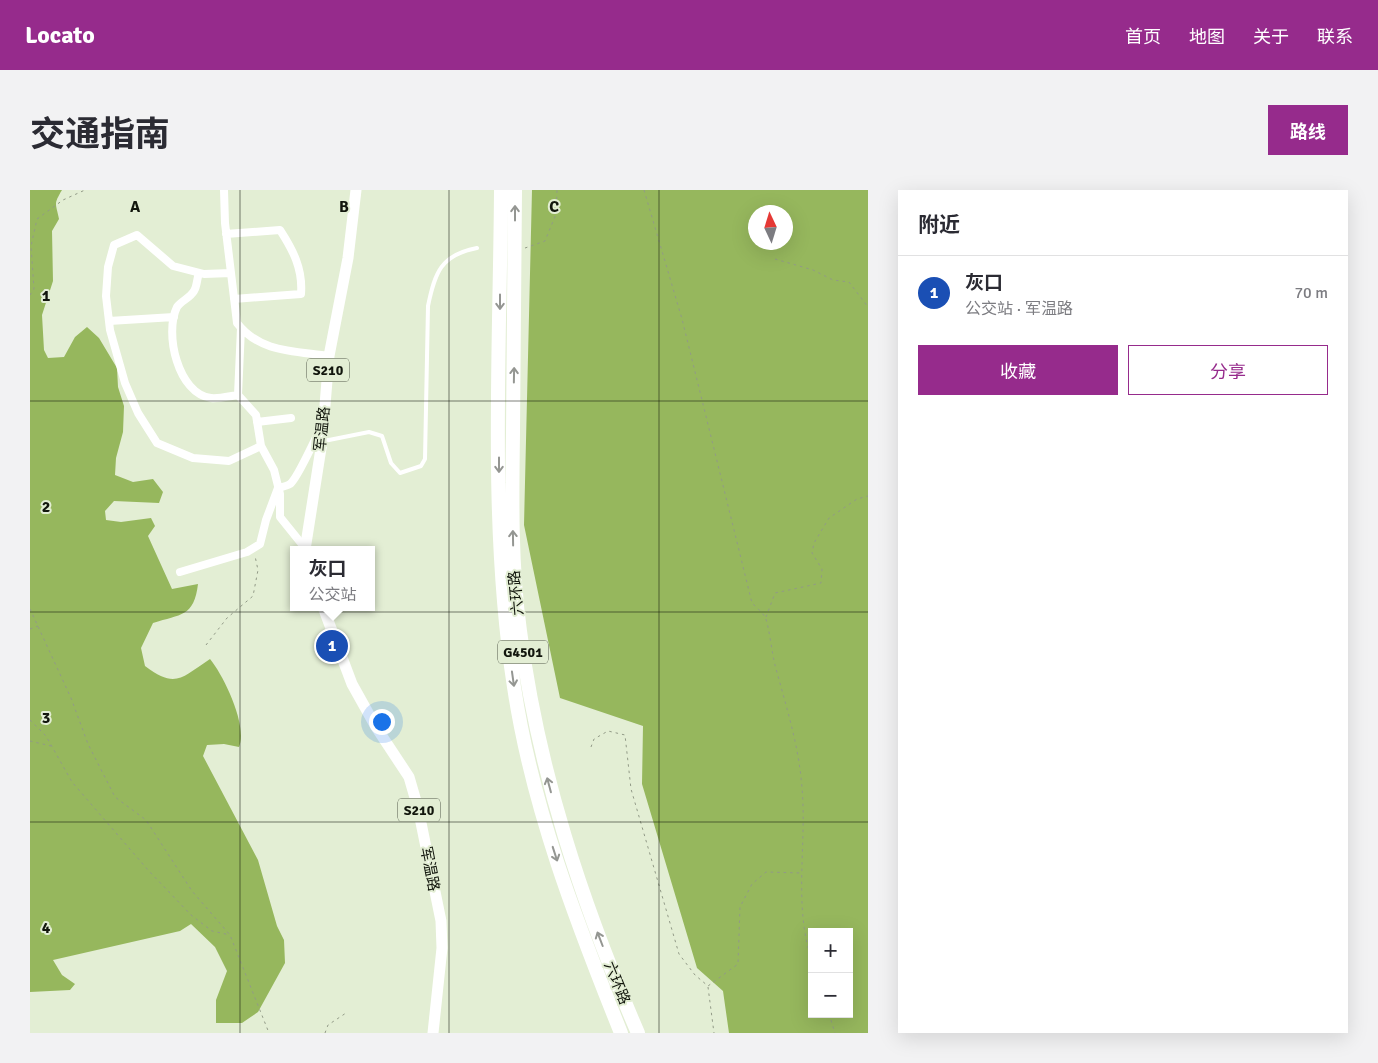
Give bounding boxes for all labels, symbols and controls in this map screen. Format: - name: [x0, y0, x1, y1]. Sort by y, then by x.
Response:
- text: Locato: [25, 20, 95, 50]
- text: 首页: [1125, 26, 1161, 48]
- text: 地图: [1189, 26, 1225, 48]
- text: 关于: [1253, 26, 1289, 48]
- text: 联系: [1317, 26, 1353, 48]
- button: 路线: [1268, 105, 1348, 155]
- text: 交通指南: [30, 113, 170, 156]
- text: A: [130, 197, 141, 217]
- text: B: [339, 197, 349, 217]
- text: C: [549, 197, 559, 217]
- north arrow: [748, 205, 793, 250]
- one-way arrow: [510, 206, 520, 222]
- text: 附近: [918, 212, 960, 238]
- text: 灰口: [965, 271, 1003, 295]
- text: 1: [930, 283, 938, 303]
- text: 70 m: [1294, 283, 1328, 303]
- text: 1: [42, 286, 51, 306]
- one-way arrow: [495, 294, 505, 310]
- text: 公交站 · 军温路: [965, 299, 1073, 319]
- button: 收藏: [918, 345, 1118, 395]
- button: 分享: [1128, 345, 1328, 395]
- road number: S210: [307, 358, 349, 382]
- one-way arrow: [509, 368, 519, 384]
- street label: 军温路: [311, 406, 333, 452]
- one-way arrow: [494, 456, 504, 472]
- text: 2: [42, 497, 50, 517]
- one-way arrow: [509, 530, 518, 546]
- popup: [290, 546, 375, 611]
- text: 灰口: [308, 557, 347, 581]
- street label: 六环路: [505, 570, 527, 616]
- text: 公交站: [308, 585, 357, 605]
- pin: 1: [316, 627, 348, 665]
- road number: G4501: [498, 641, 548, 664]
- one-way arrow: [508, 671, 518, 687]
- text: 3: [42, 708, 50, 728]
- your location: [369, 709, 395, 735]
- one-way arrow: [544, 777, 553, 793]
- road number: S210: [398, 798, 440, 822]
- street label: 军温路: [417, 845, 443, 893]
- one-way arrow: [550, 845, 560, 861]
- text: 4: [42, 918, 51, 938]
- map controls: [808, 928, 853, 1018]
- button: +: [808, 928, 853, 973]
- one-way arrow: [594, 932, 604, 947]
- street label: 六环路: [600, 959, 634, 1007]
- button: −: [808, 973, 853, 1018]

